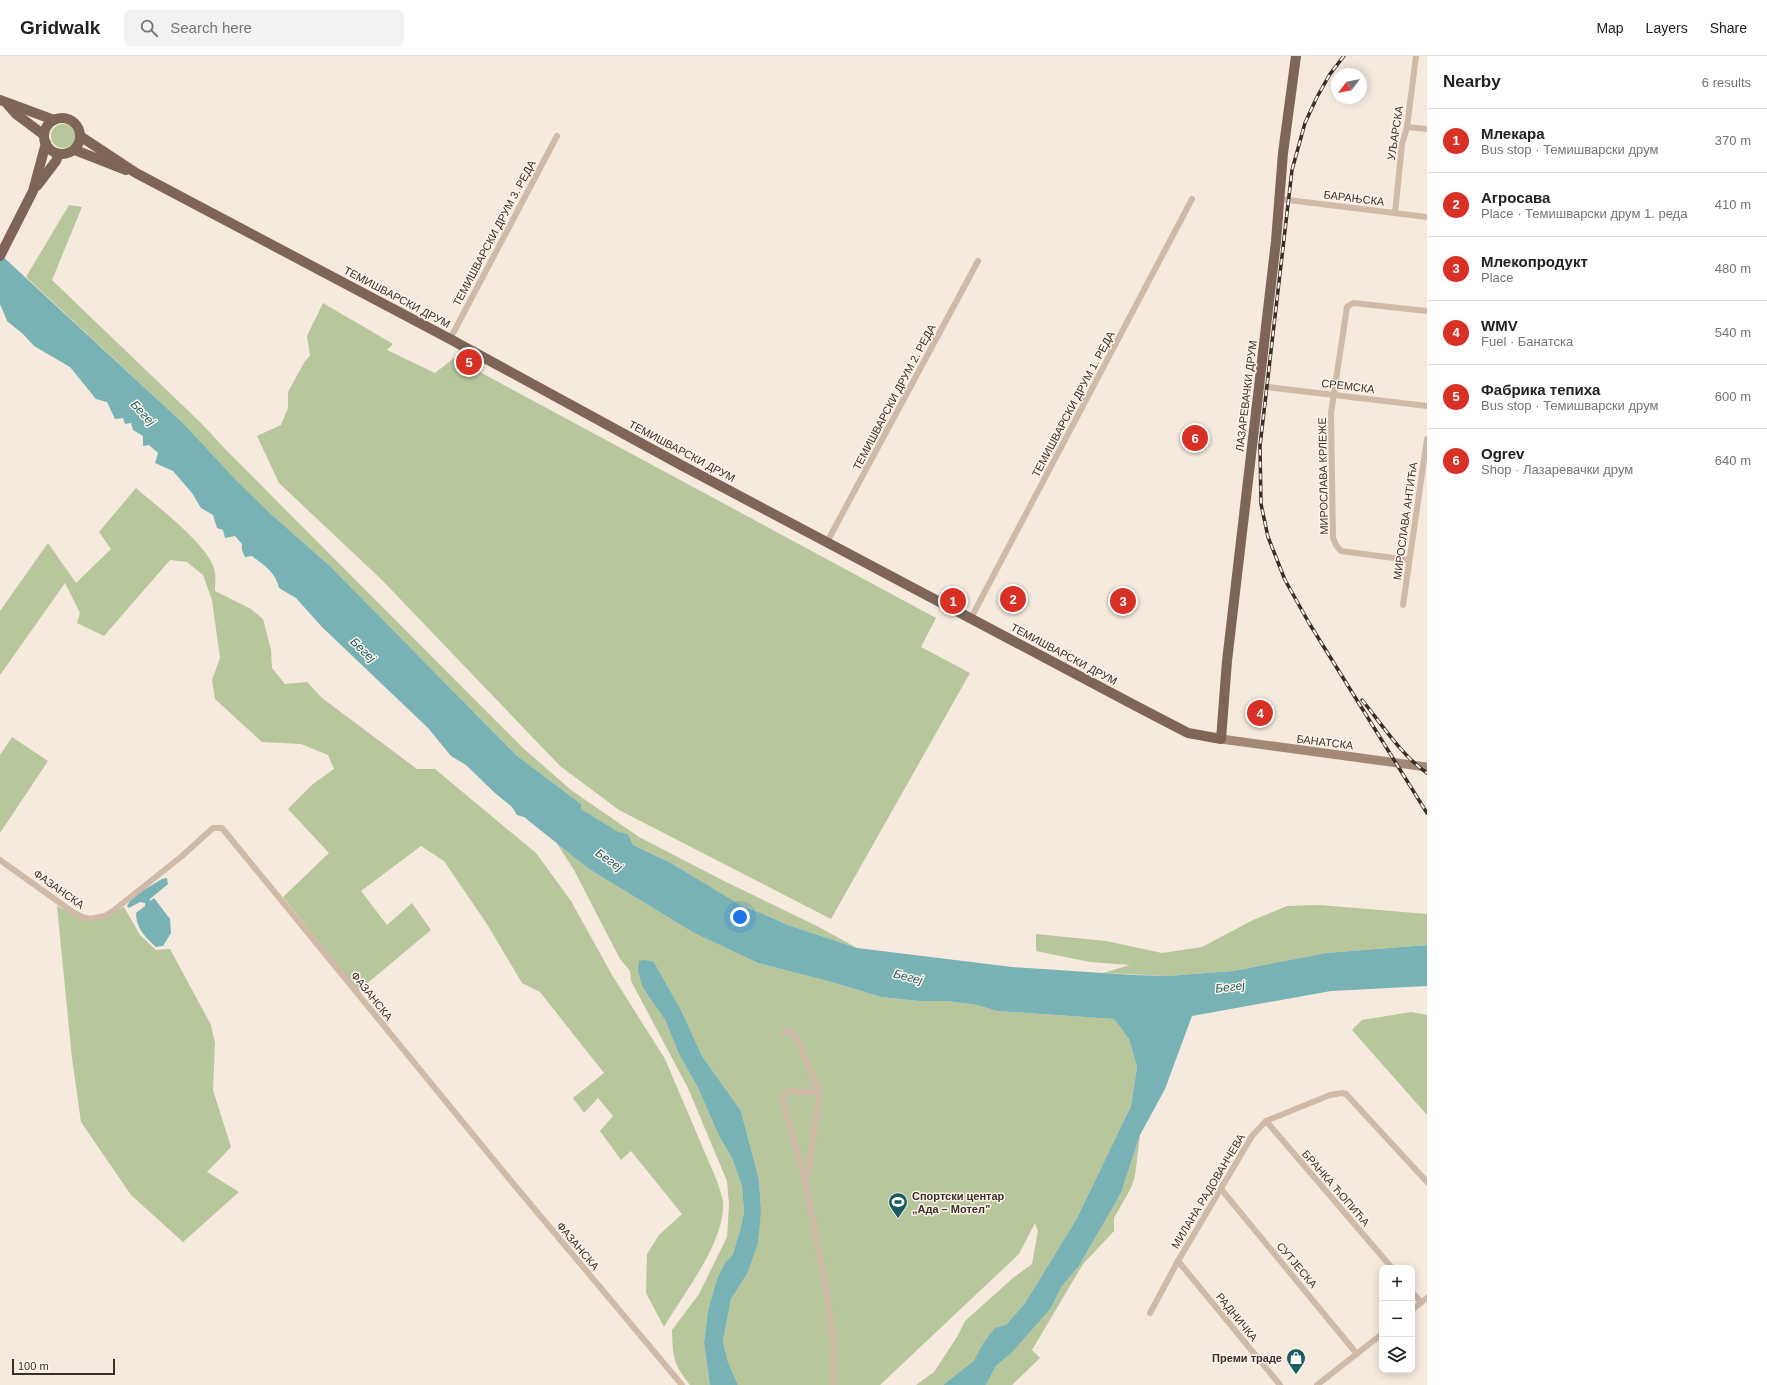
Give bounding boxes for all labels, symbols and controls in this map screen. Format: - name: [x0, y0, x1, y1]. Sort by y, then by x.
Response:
- search box: [124, 10, 404, 46]
- text: Gridwalk: [20, 17, 100, 38]
- icon: search: [138, 17, 160, 39]
- text: Search here: [170, 19, 252, 36]
- text: Map: [1596, 20, 1624, 36]
- text: Layers: [1646, 20, 1688, 36]
- text: Share: [1710, 20, 1747, 36]
- north arrow: [1331, 68, 1367, 104]
- text: Nearby: [1443, 72, 1501, 91]
- text: 6 results: [1702, 75, 1751, 90]
- street label: УЉАРСКА: [1385, 104, 1405, 161]
- text: Млекара: [1481, 125, 1545, 142]
- text: 1: [1452, 133, 1460, 148]
- text: 370 m: [1715, 133, 1751, 148]
- text: Bus stop · Темишварски друм: [1481, 142, 1658, 157]
- street label: ТЕМИШВАРСКИ ДРУМ 3. РЕДА: [450, 157, 538, 308]
- street label: БАРАЊСКА: [1323, 188, 1386, 208]
- text: Агросава: [1481, 189, 1550, 206]
- text: 2: [1452, 197, 1460, 212]
- text: 410 m: [1715, 197, 1751, 212]
- text: Place · Темишварски друм 1. реда: [1481, 206, 1687, 221]
- text: Млекопродукт: [1481, 253, 1588, 270]
- text: 3: [1452, 261, 1460, 276]
- text: 480 m: [1715, 261, 1751, 276]
- street label: ТЕМИШВАРСКИ ДРУМ: [342, 264, 452, 330]
- text: Place: [1481, 270, 1514, 285]
- text: WMV: [1481, 317, 1518, 334]
- street label: ТЕМИШВАРСКИ ДРУМ 2. РЕДА: [850, 321, 938, 472]
- text: 4: [1452, 325, 1460, 340]
- text: 540 m: [1715, 325, 1751, 340]
- street label: ТЕМИШВАРСКИ ДРУМ 1. РЕДА: [1029, 328, 1117, 479]
- text: Fuel · Банатска: [1481, 334, 1573, 349]
- street label: ЛАЗАРЕВАЧКИ ДРУМ: [1233, 340, 1259, 452]
- pin: 5: [456, 347, 482, 377]
- street label: СРЕМСКА: [1321, 377, 1376, 395]
- text: Фабрика тепиха: [1481, 381, 1600, 398]
- text: 5: [1452, 389, 1460, 404]
- text: 600 m: [1715, 389, 1751, 404]
- water label: Бегеј: [128, 397, 158, 429]
- text: Bus stop · Темишварски друм: [1481, 398, 1658, 413]
- street label: МИРОСЛАВА КРЛЕЖЕ: [1316, 417, 1330, 535]
- street label: ТЕМИШВАРСКИ ДРУМ: [627, 418, 737, 484]
- pin: 6: [1182, 423, 1208, 453]
- text: Ogrev: [1481, 445, 1524, 462]
- text: 6: [1452, 453, 1460, 468]
- text: 640 m: [1715, 453, 1751, 468]
- street label: МИРОСЛАВА АНТИЋА: [1391, 461, 1419, 581]
- text: Shop · Лазаревачки друм: [1481, 462, 1633, 477]
- pin: 2: [1000, 584, 1026, 614]
- pin: 1: [940, 586, 966, 616]
- pin: 3: [1110, 586, 1136, 616]
- street label: ТЕМИШВАРСКИ ДРУМ: [1009, 621, 1119, 687]
- water label: Бегеј: [347, 635, 379, 666]
- pin: 4: [1247, 698, 1273, 728]
- street label: БАНАТСКА: [1296, 733, 1355, 752]
- water label: Бегеј: [593, 846, 625, 874]
- street label: ФАЗАНСКА: [31, 867, 87, 911]
- your location: [730, 907, 750, 927]
- water label: Бегеј: [892, 967, 924, 987]
- street label: ФАЗАНСКА: [349, 969, 396, 1023]
- water label: Бегеј: [1214, 978, 1246, 996]
- street label: МИЛАНА РАДОВАНЧЕВА: [1169, 1131, 1247, 1250]
- street label: БРАНКА ЋОПИЋА: [1300, 1148, 1373, 1229]
- place label: Спортски центар „Ада – Мотел”: [912, 1190, 1005, 1215]
- sports icon: Спортски центар „Ада – Мотел”: [887, 1191, 909, 1219]
- street label: ФАЗАНСКА: [554, 1220, 602, 1273]
- street label: СУТЈЕСКА: [1274, 1240, 1320, 1291]
- map controls: [1379, 1265, 1415, 1373]
- button: +: [1379, 1265, 1415, 1301]
- street label: РАДНИЧКА: [1214, 1290, 1261, 1344]
- button: −: [1379, 1301, 1415, 1337]
- button: layers: [1379, 1337, 1415, 1373]
- shop icon: Преми траде: [1285, 1347, 1307, 1375]
- place label: Преми траде: [1212, 1352, 1282, 1364]
- scale bar: [12, 1357, 115, 1376]
- text: 100 m: [18, 1360, 49, 1372]

